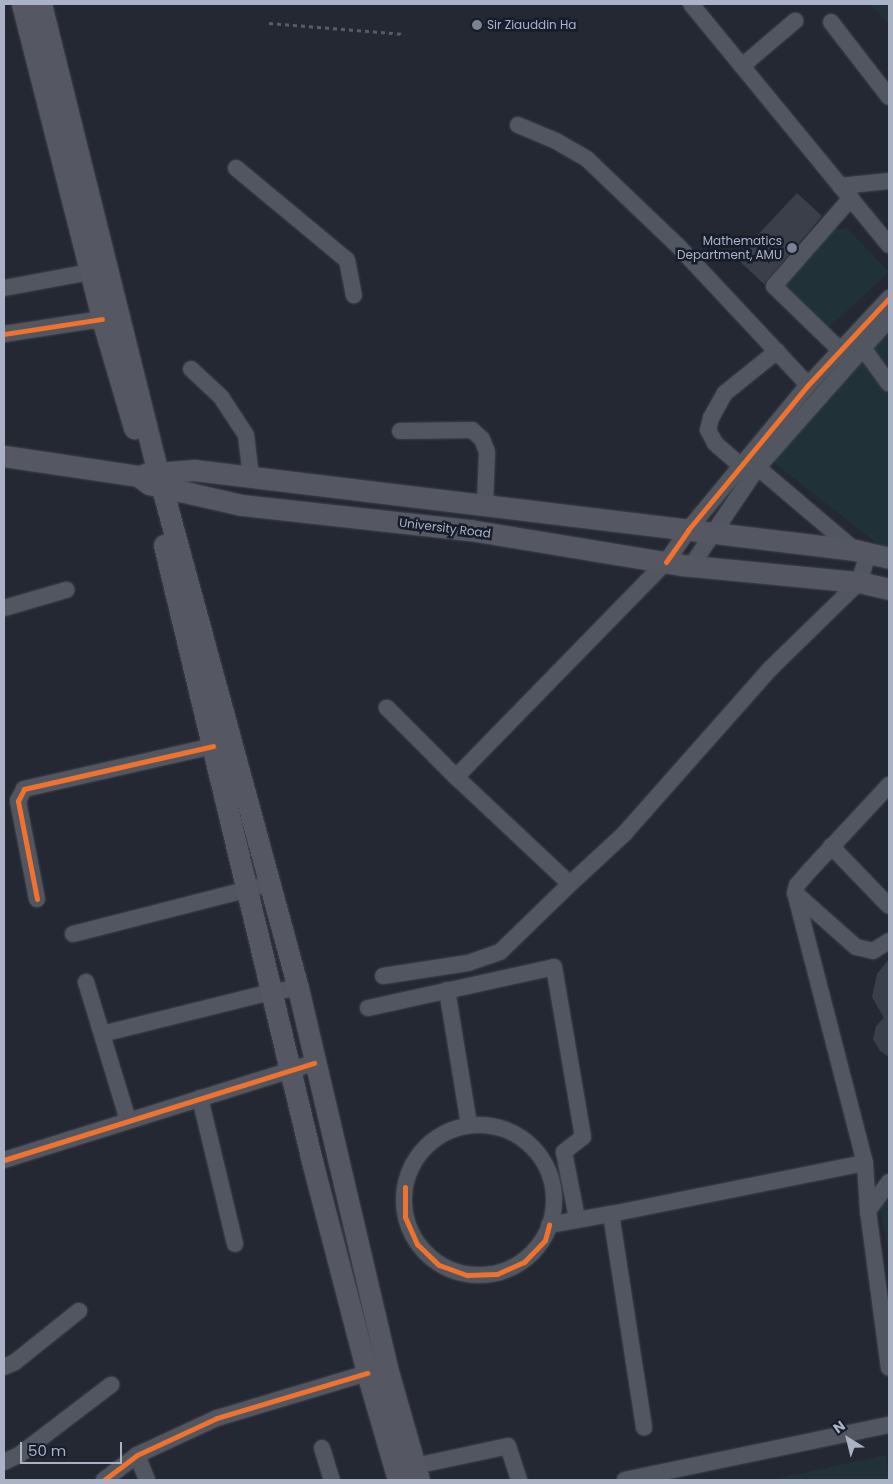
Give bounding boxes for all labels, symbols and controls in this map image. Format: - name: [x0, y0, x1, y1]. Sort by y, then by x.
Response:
- place label: Sir Ziauddin Ha: [487, 18, 576, 32]
- marker: Sir Ziauddin Ha: [471, 19, 483, 31]
- place label: Mathematics Department, AMU: [677, 234, 782, 262]
- marker: Mathematics Department, AMU: [786, 242, 798, 254]
- street label: University Road: [398, 515, 492, 541]
- north arrow: [823, 1414, 873, 1464]
- text: N: [829, 1416, 849, 1438]
- scale bar: [22, 1432, 125, 1464]
- text: 50 m: [28, 1440, 66, 1461]

